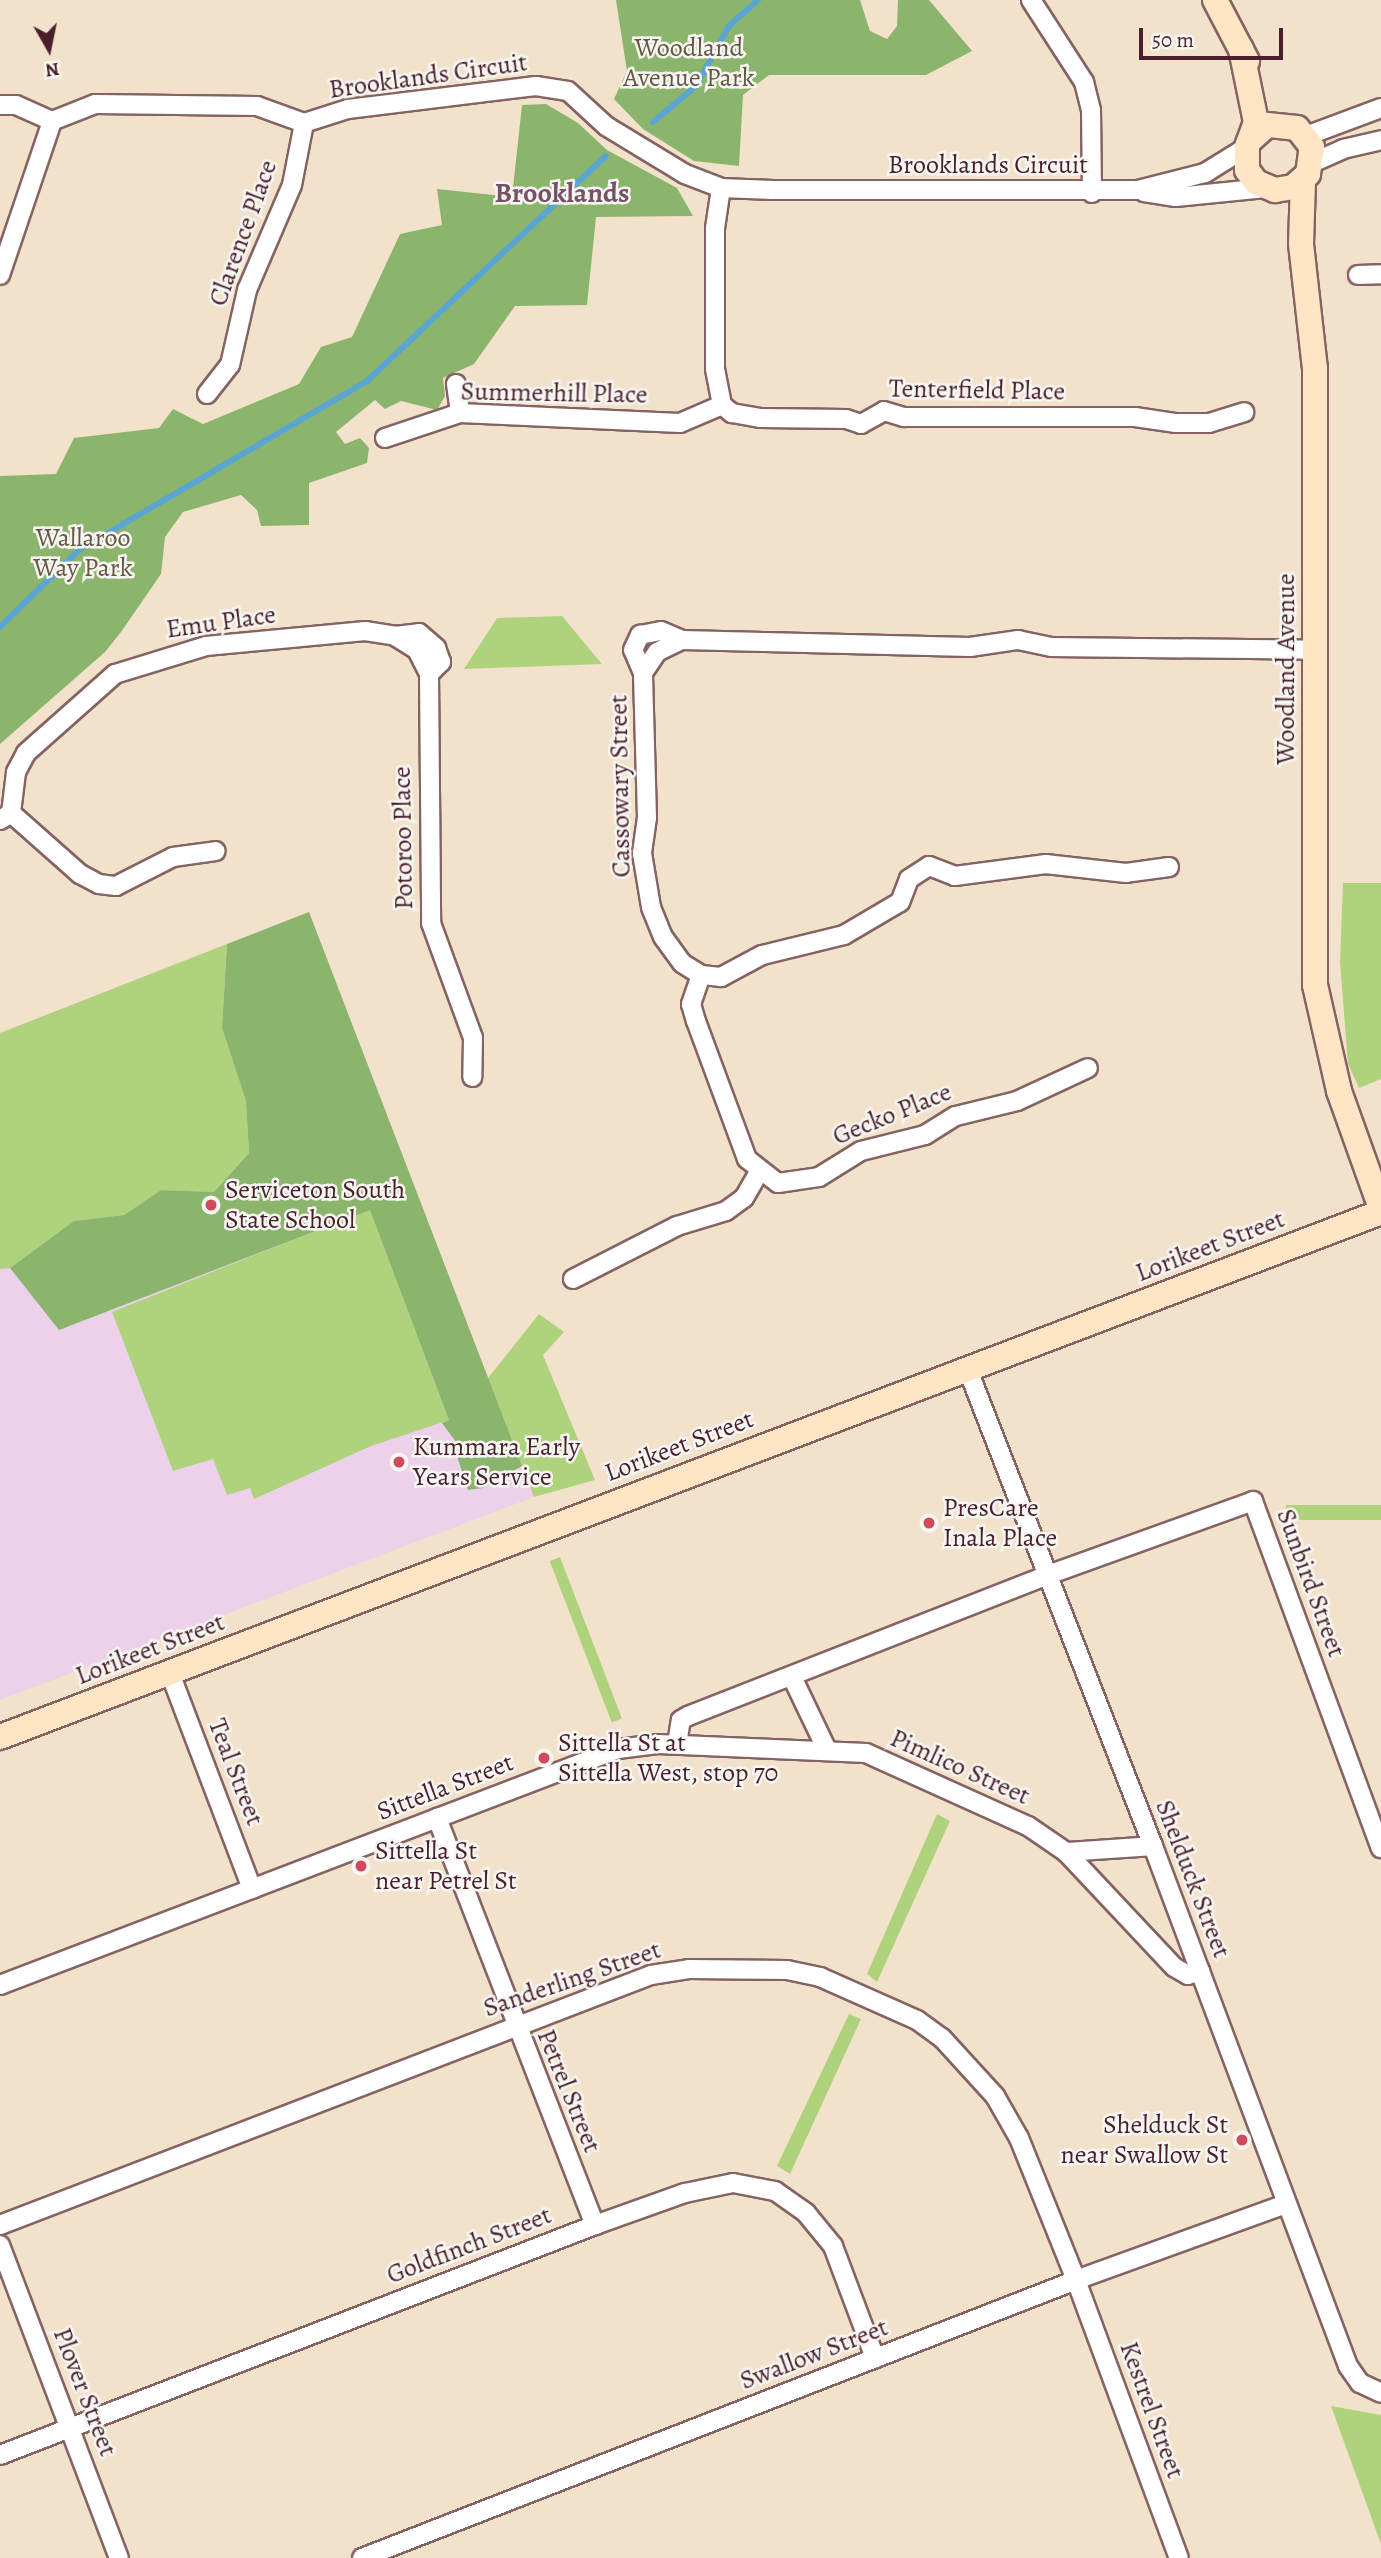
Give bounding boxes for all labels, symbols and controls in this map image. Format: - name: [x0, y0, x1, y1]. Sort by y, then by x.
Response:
- north arrow: [14, 14, 84, 84]
- scale bar: [1143, 14, 1286, 58]
- text: 50 m: [1152, 26, 1194, 54]
- park label: Woodland Avenue Park: [623, 32, 755, 94]
- street label: Brooklands Circuit: [327, 47, 529, 105]
- text: N: [43, 56, 61, 84]
- street label: Brooklands Circuit: [888, 149, 1088, 181]
- street label: Clarence Place: [202, 156, 284, 310]
- district label: Brooklands: [494, 176, 630, 210]
- street label: Tenterfield Place: [889, 373, 1065, 407]
- street label: Summerhill Place: [460, 376, 648, 410]
- park label: Wallaroo Way Park: [33, 522, 133, 584]
- street label: Woodland Avenue: [1270, 573, 1302, 765]
- street label: Emu Place: [164, 599, 278, 645]
- street label: Cassowary Street: [603, 694, 637, 878]
- street label: Potoroo Place: [386, 766, 420, 910]
- street label: Gecko Place: [828, 1076, 956, 1152]
- place label: Serviceton South State School: [225, 1174, 405, 1236]
- marker: Serviceton South State School: [203, 1197, 219, 1213]
- street label: Lorikeet Street: [1131, 1203, 1289, 1289]
- street label: Lorikeet Street: [600, 1403, 758, 1489]
- place label: Kummara Early Years Service: [413, 1431, 580, 1492]
- marker: Kummara Early Years Service: [391, 1454, 407, 1470]
- place label: PresCare Inala Place: [943, 1492, 1057, 1554]
- street label: Sunbird Street: [1270, 1505, 1352, 1661]
- marker: PresCare Inala Place: [921, 1515, 937, 1531]
- street label: Lorikeet Street: [71, 1606, 229, 1692]
- street label: Teal Street: [201, 1714, 271, 1830]
- street label: Pimlico Street: [885, 1722, 1035, 1812]
- place label: Sittella St at Sittella West, stop 70: [558, 1727, 779, 1788]
- street label: Sittella Street: [372, 1747, 518, 1827]
- marker: Sittella St at Sittella West, stop 70: [536, 1750, 552, 1766]
- street label: Shelduck Street: [1149, 1796, 1237, 1962]
- place label: Sittella St near Petrel St: [375, 1835, 517, 1896]
- marker: Sittella St near Petrel St: [353, 1858, 369, 1874]
- street label: Sanderling Street: [479, 1934, 665, 2024]
- street label: Petrel Street: [530, 2025, 608, 2157]
- place label: Shelduck St near Swallow St: [1061, 2109, 1228, 2170]
- marker: Shelduck St near Swallow St: [1234, 2132, 1250, 2148]
- street label: Goldfinch Street: [382, 2199, 556, 2291]
- street label: Swallow Street: [736, 2311, 892, 2397]
- street label: Plover Street: [46, 2323, 124, 2461]
- street label: Kestrel Street: [1113, 2337, 1191, 2483]

